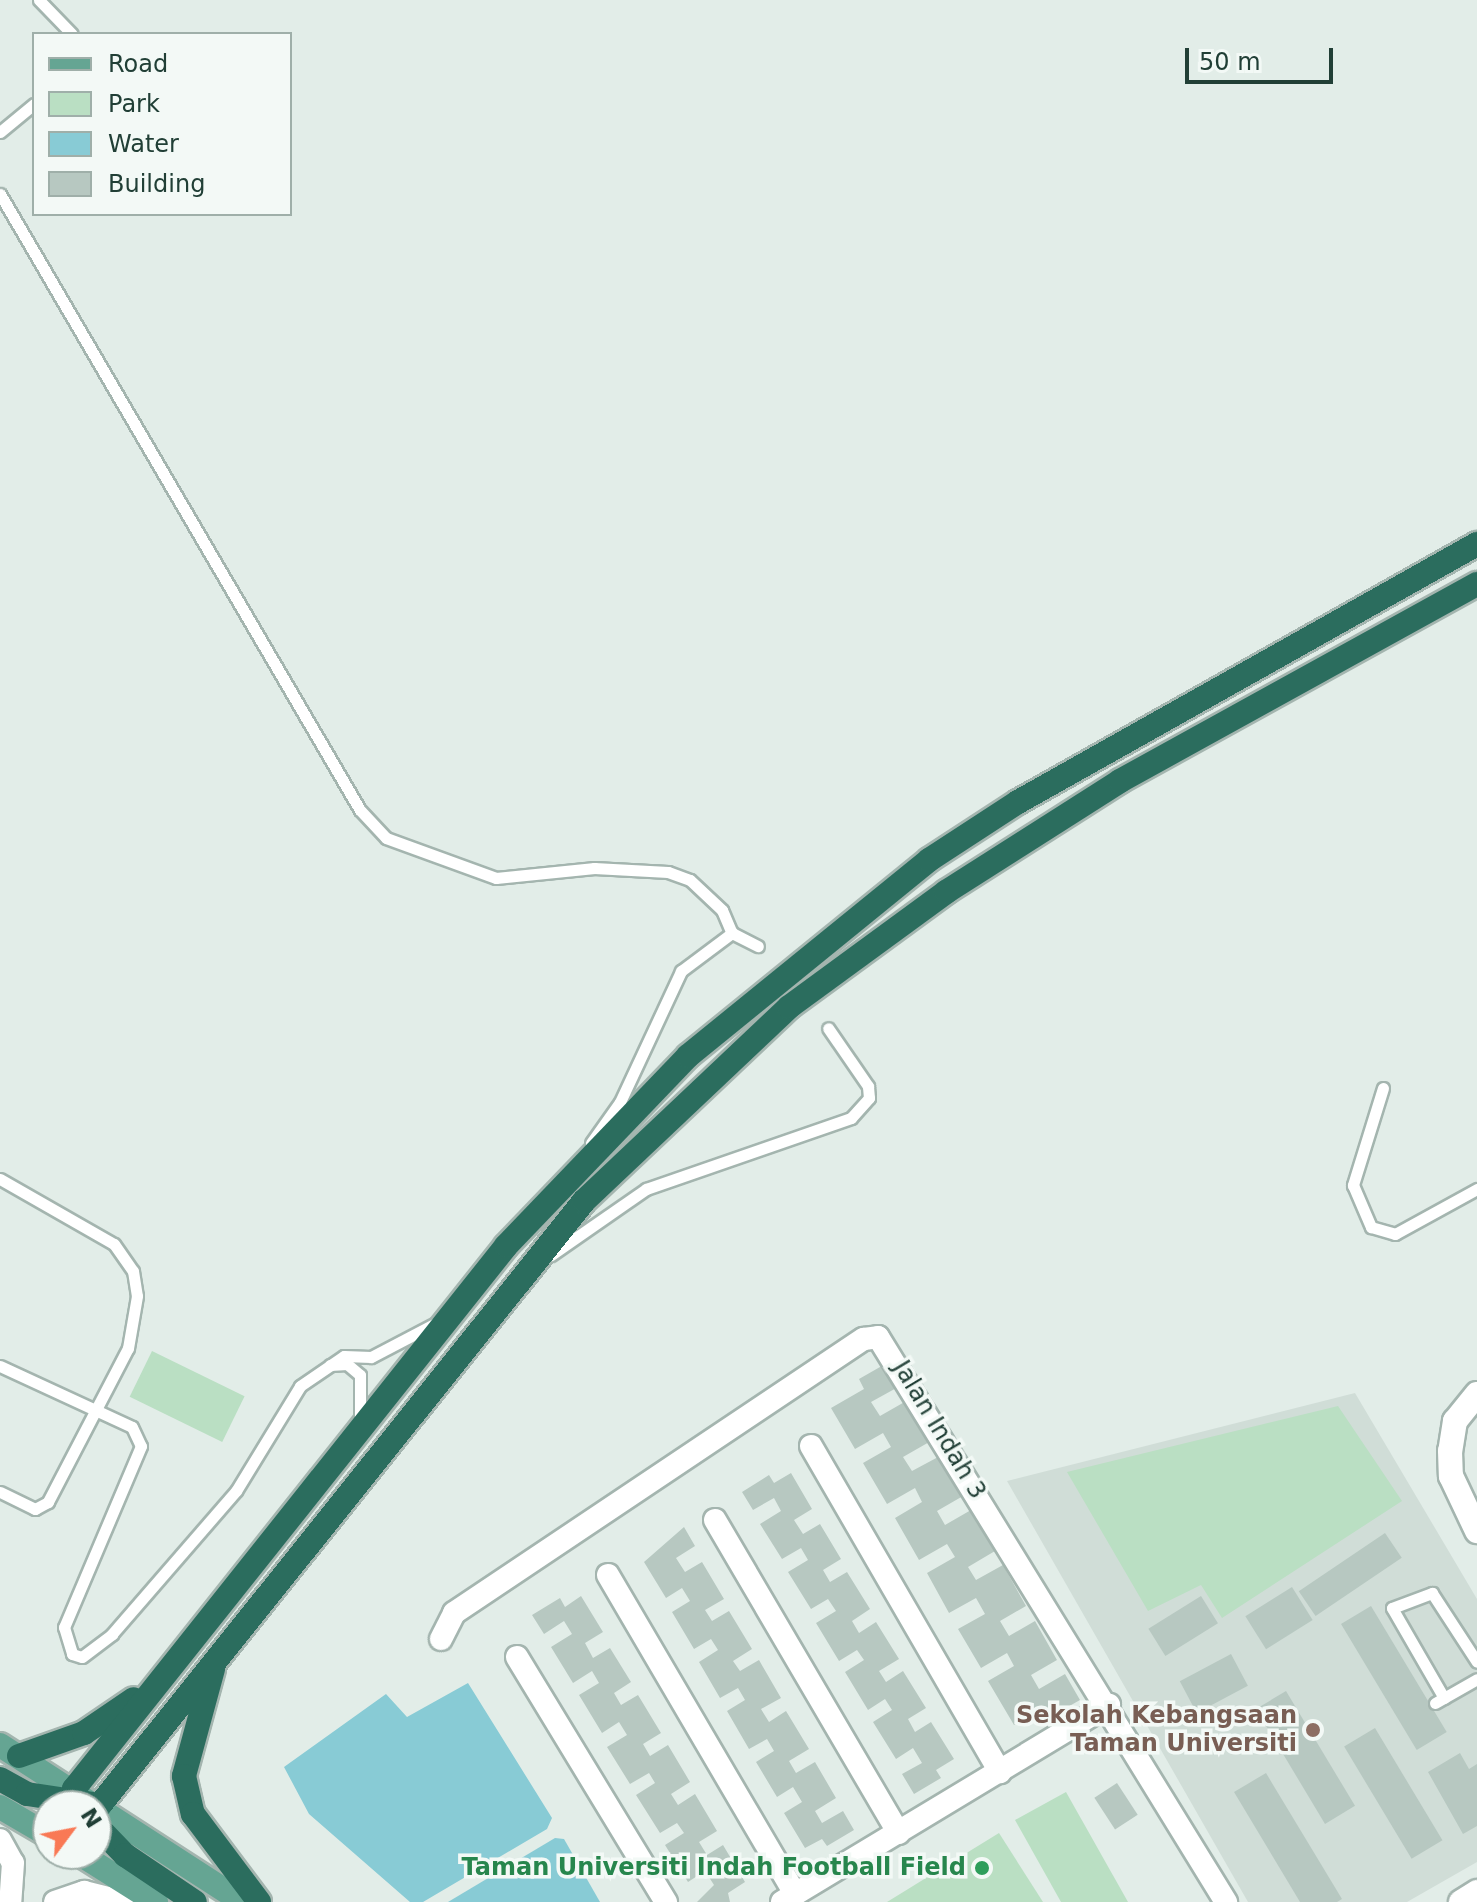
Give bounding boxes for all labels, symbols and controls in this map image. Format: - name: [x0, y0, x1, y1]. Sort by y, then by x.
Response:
- legend: [32, 32, 292, 216]
- scale bar: [1189, 32, 1337, 82]
- text: 50 m: [1199, 48, 1261, 76]
- text: Road: [108, 50, 168, 78]
- text: Park: [108, 90, 160, 118]
- text: Water: [108, 130, 179, 158]
- text: Building: [108, 170, 205, 198]
- street label: Jalan Indah 3: [886, 1356, 992, 1504]
- place label: Sekolah Kebangsaan Taman Universiti: [1016, 1702, 1297, 1758]
- marker: Sekolah Kebangsaan Taman Universiti: [1304, 1721, 1322, 1739]
- north arrow: [32, 1790, 112, 1870]
- text: N: [76, 1804, 107, 1833]
- place label: Taman Universiti Indah Football Field: [462, 1854, 966, 1882]
- marker: Taman Universiti Indah Football Field: [973, 1859, 991, 1877]

